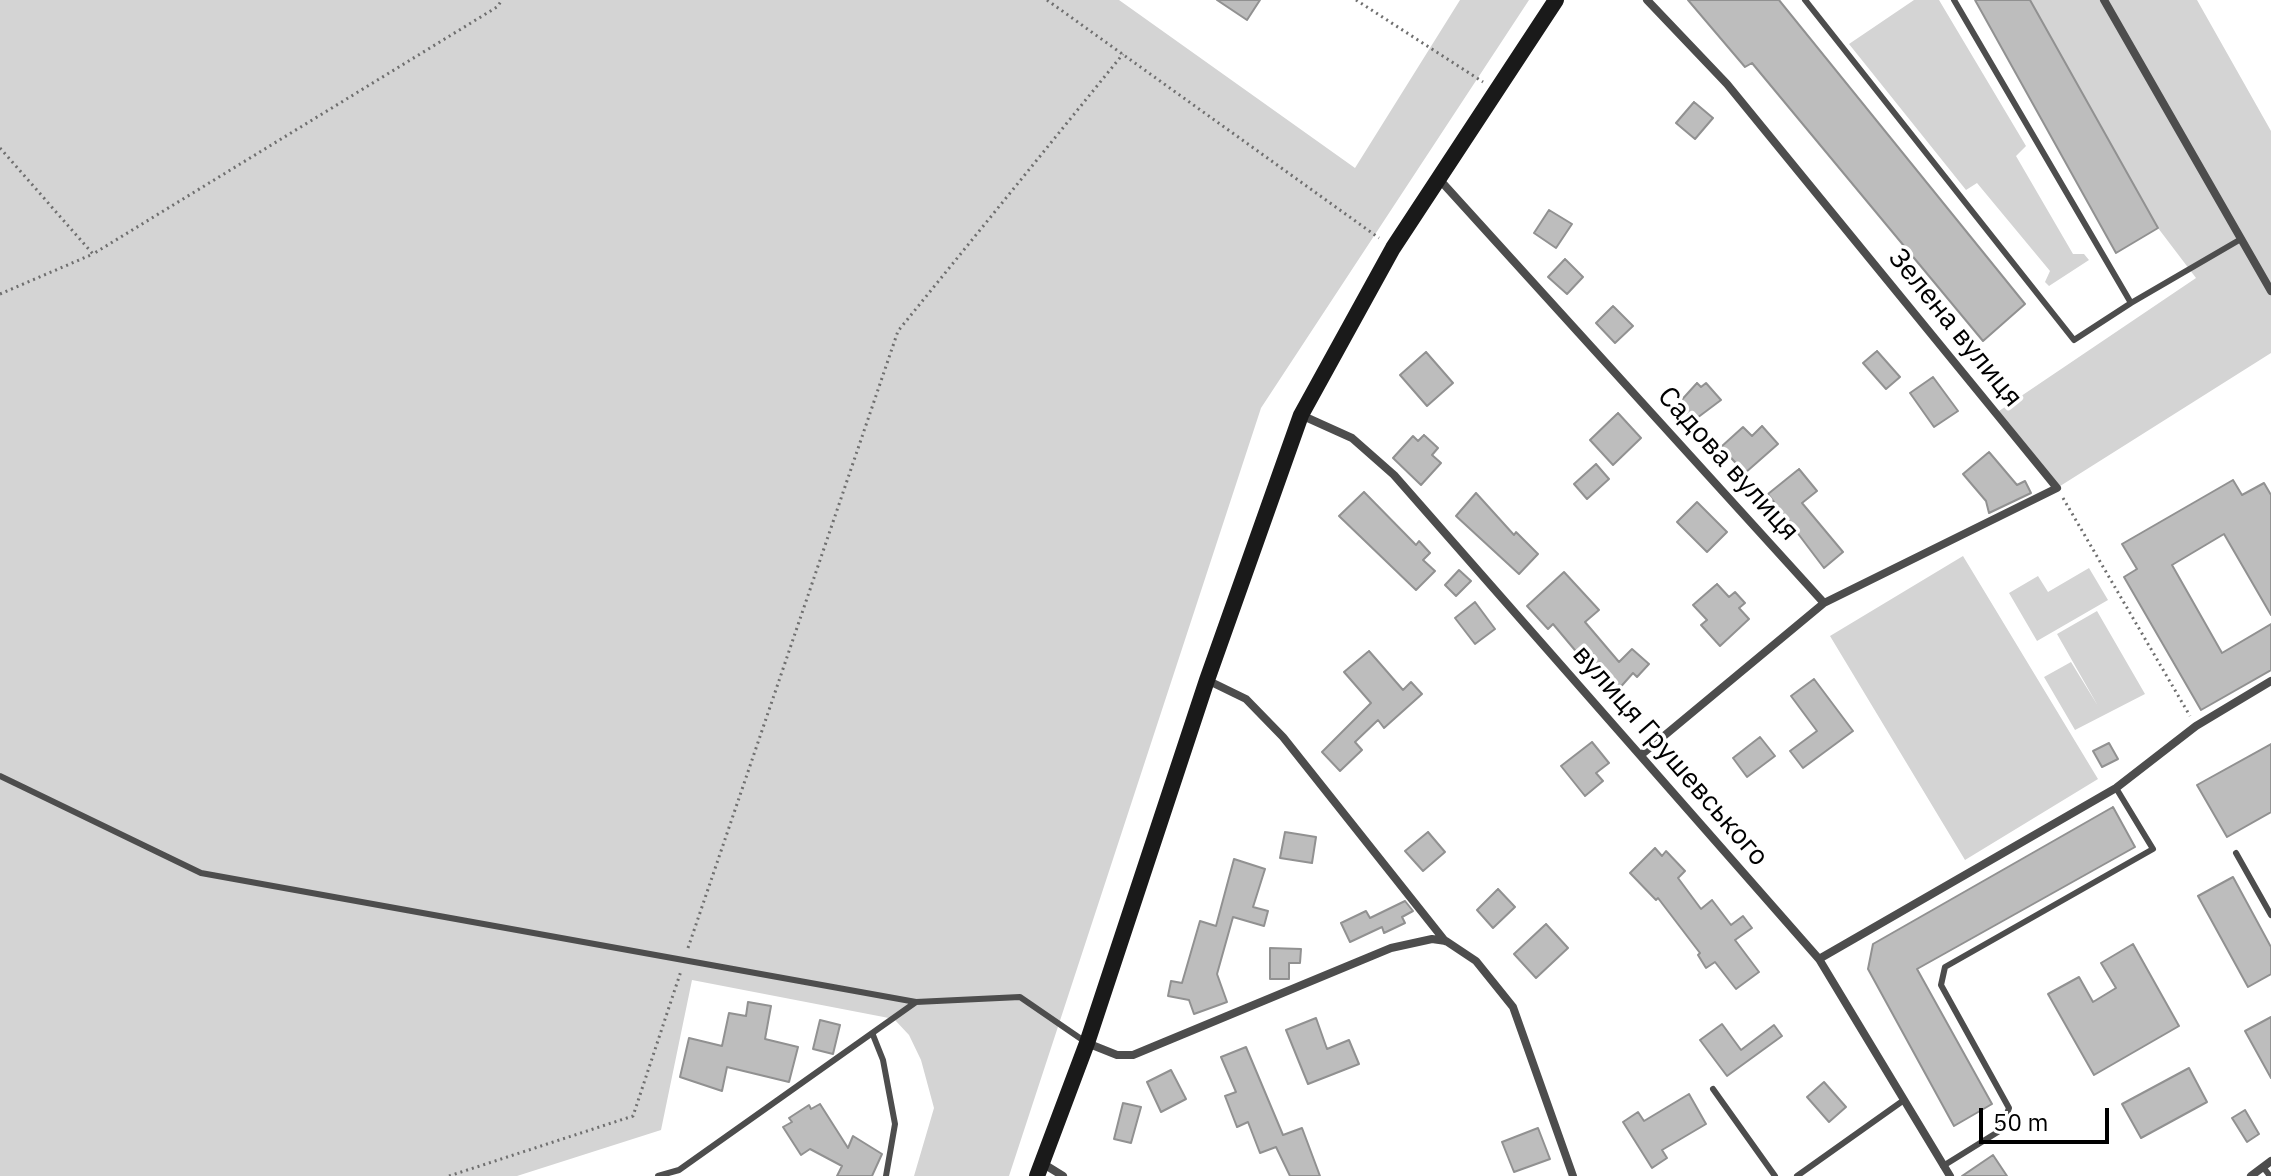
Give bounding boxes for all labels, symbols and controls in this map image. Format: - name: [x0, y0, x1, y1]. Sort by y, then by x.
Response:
- street label: Зелена вулиця: [1881, 242, 2029, 414]
- street label: Садова вулиця: [1650, 380, 1806, 548]
- street label: вулиця Грушевського: [1565, 639, 1775, 873]
- scale bar: [1983, 1092, 2113, 1142]
- text: 50 m: [1993, 1106, 2048, 1138]

